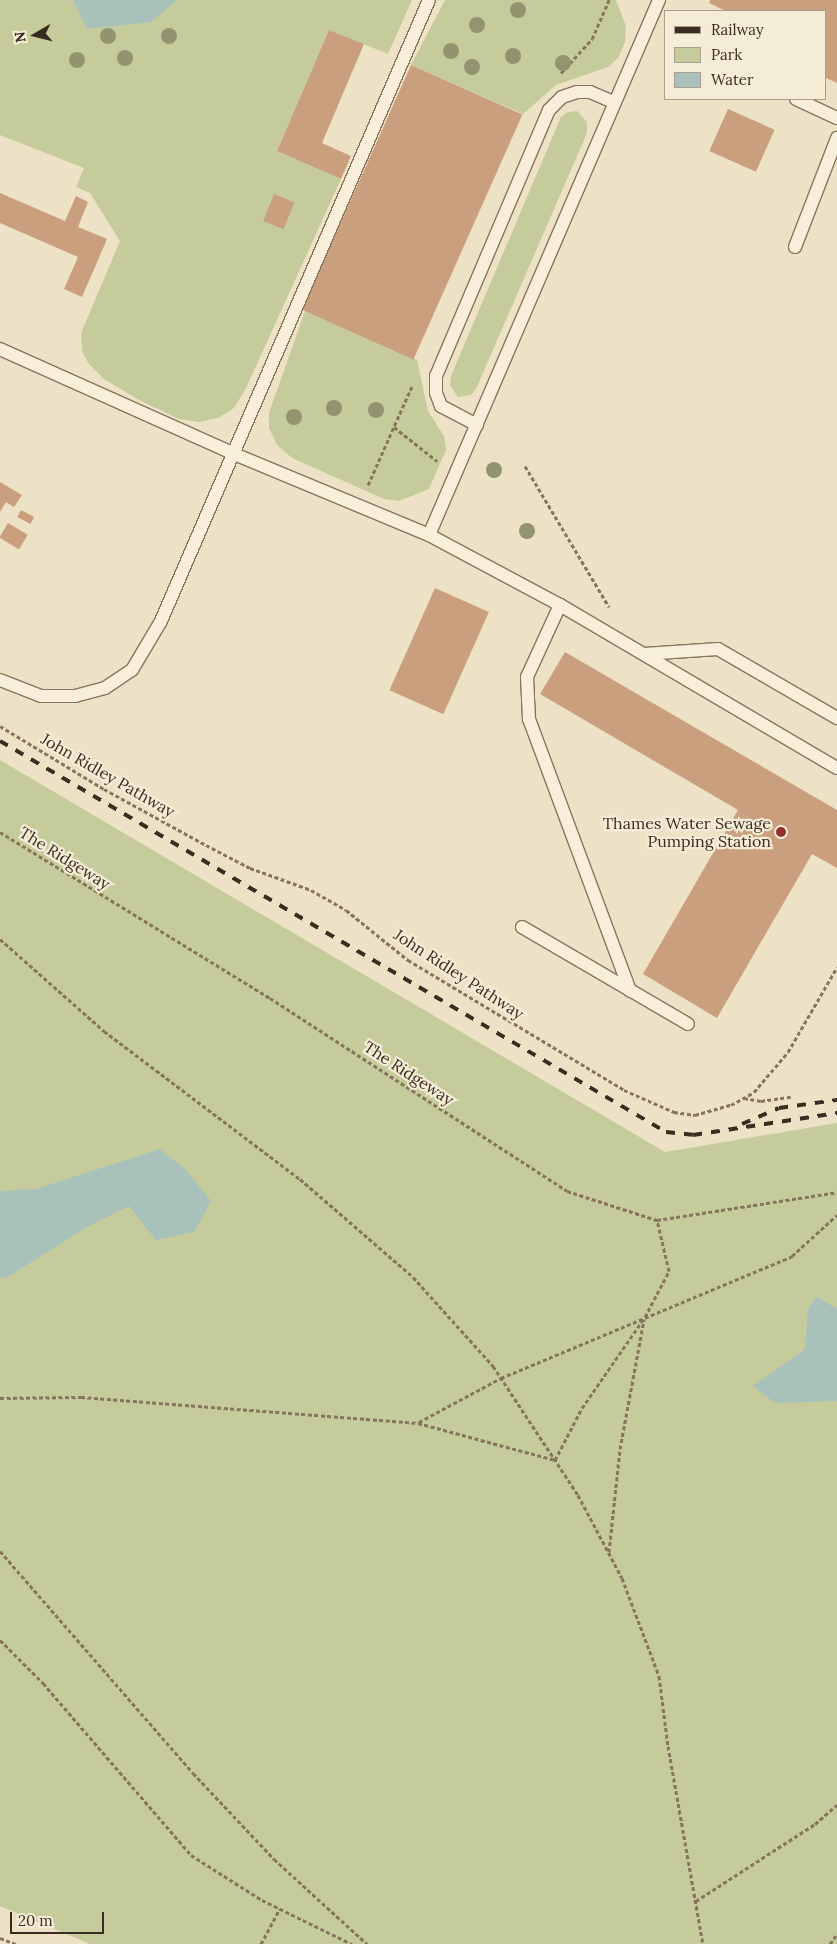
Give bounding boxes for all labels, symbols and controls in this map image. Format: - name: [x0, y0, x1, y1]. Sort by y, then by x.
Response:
- north arrow: [10, 10, 60, 60]
- legend: [664, 10, 827, 100]
- text: Railway: [711, 20, 764, 39]
- text: N: [10, 30, 30, 44]
- text: Park: [711, 45, 742, 64]
- text: Water: [711, 70, 753, 89]
- street label: John Ridley Pathway: [38, 729, 178, 821]
- place label: Thames Water Sewage Pumping Station: [603, 813, 771, 851]
- street label: The Ridgeway: [16, 822, 114, 894]
- marker: Thames Water Sewage Pumping Station: [775, 826, 787, 838]
- street label: John Ridley Pathway: [390, 925, 528, 1023]
- street label: The Ridgeway: [360, 1037, 458, 1109]
- scale bar: [12, 1902, 106, 1934]
- text: 20 m: [18, 1911, 53, 1930]

